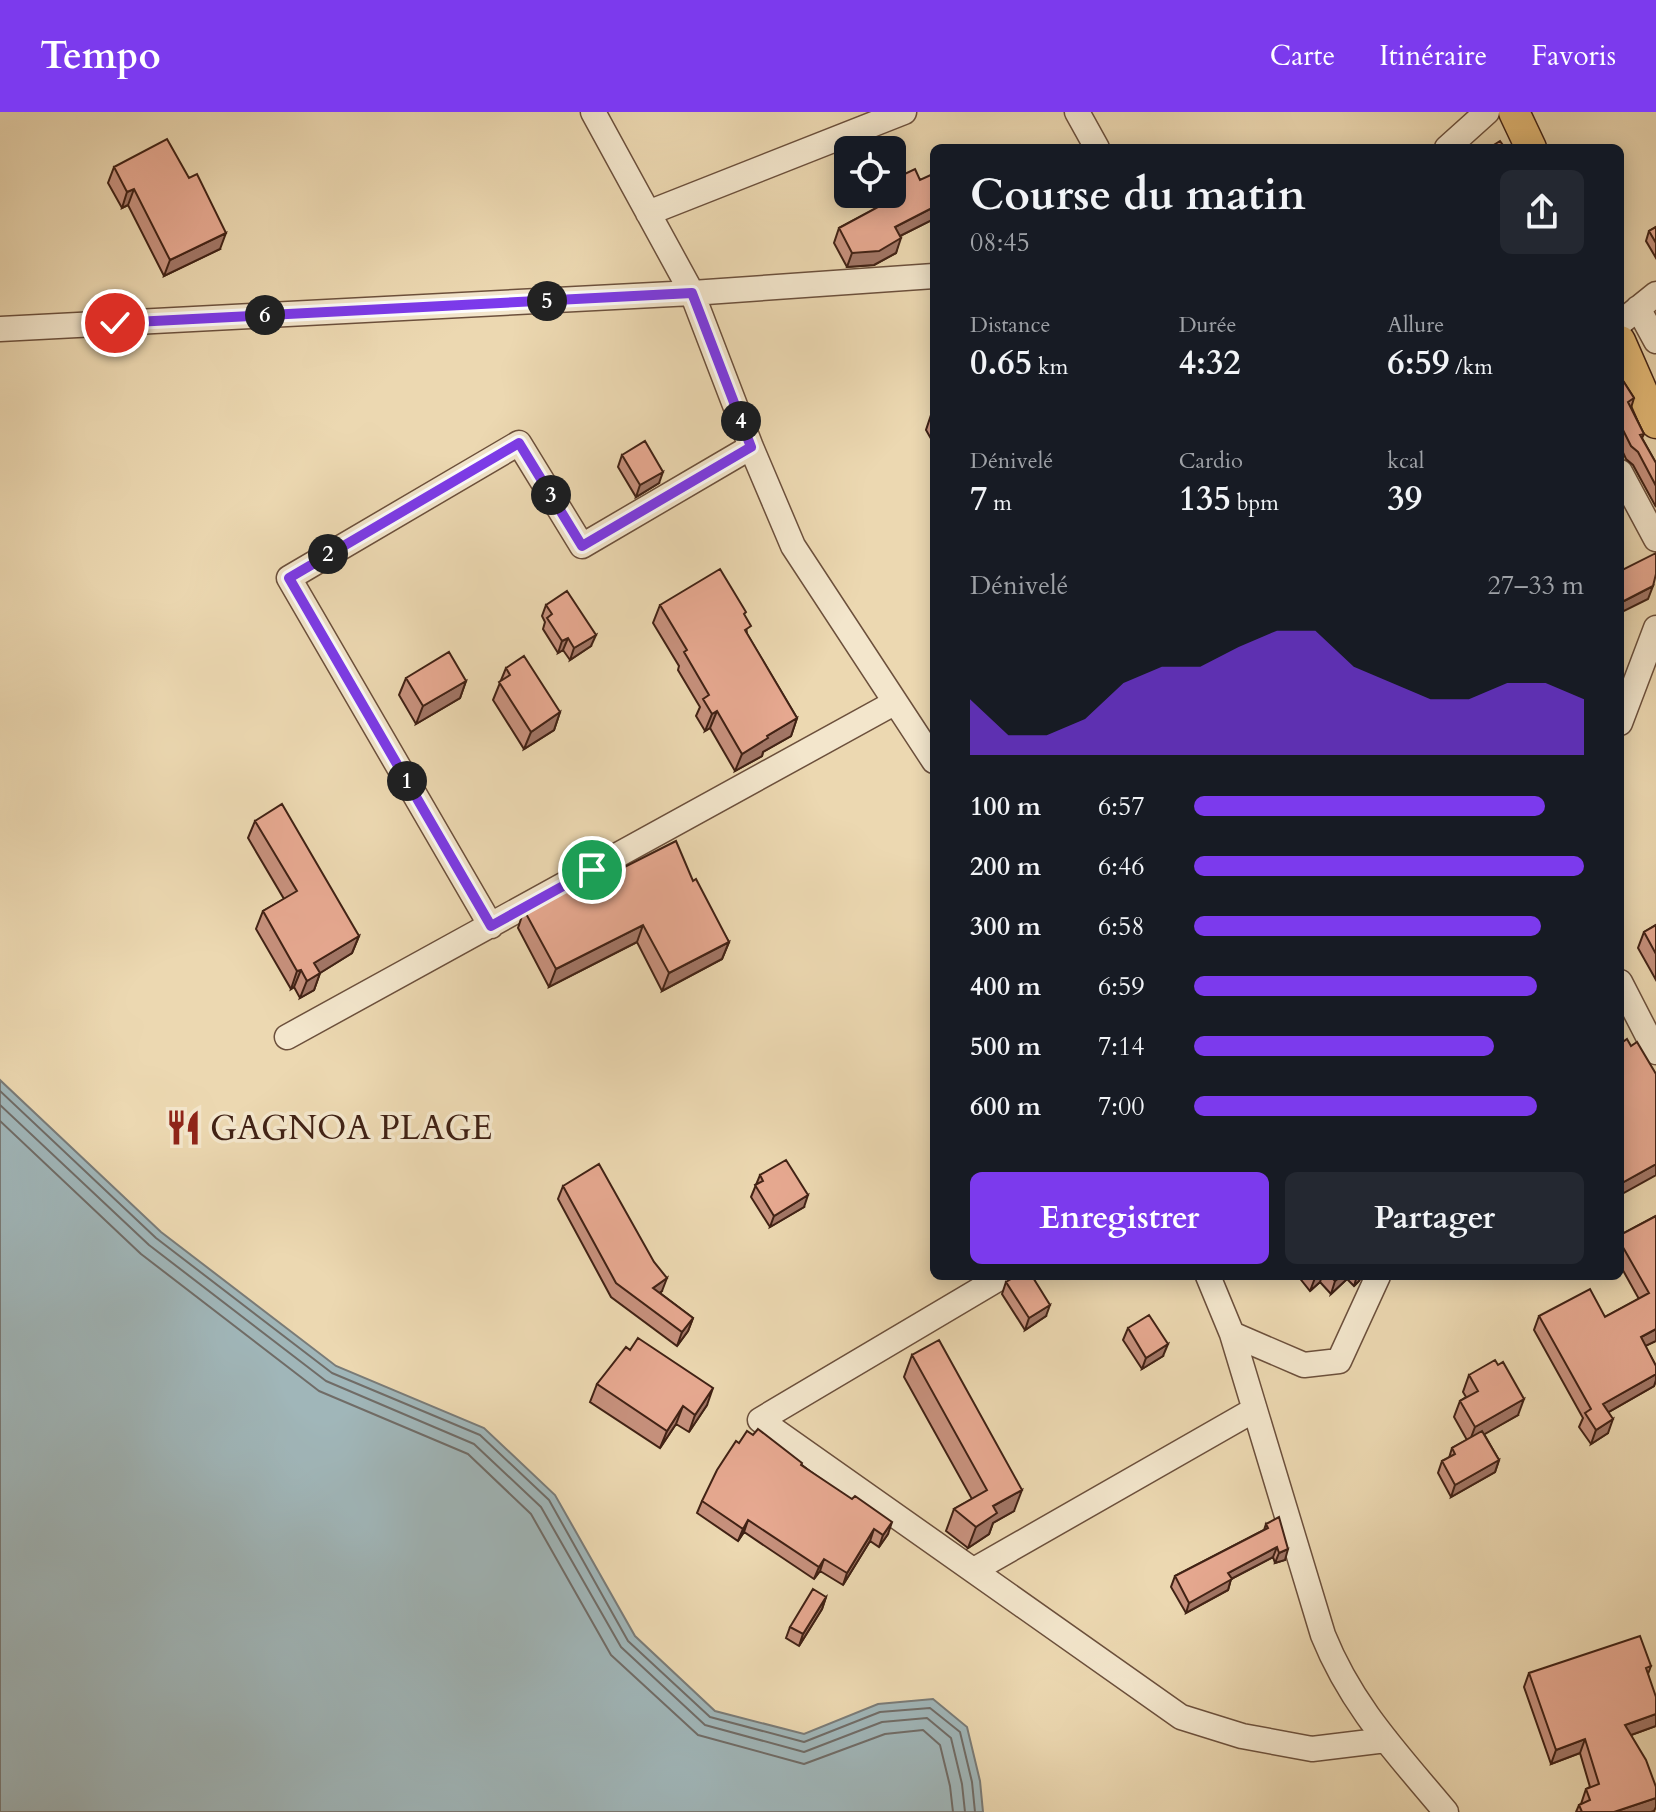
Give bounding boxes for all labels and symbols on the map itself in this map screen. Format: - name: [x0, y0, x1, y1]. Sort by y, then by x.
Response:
- pin: 5: [527, 281, 567, 321]
- pin: [81, 289, 149, 357]
- pin: 6: [245, 295, 285, 335]
- pin: 4: [721, 401, 761, 441]
- pin: 3: [531, 475, 571, 515]
- pin: 2: [308, 534, 348, 574]
- pin: 1: [387, 761, 427, 801]
- pin: [558, 836, 626, 904]
- place label: GAGNOA PLAGE: [210, 1105, 492, 1151]
- restaurant icon: GAGNOA PLAGE: [165, 1108, 203, 1146]

